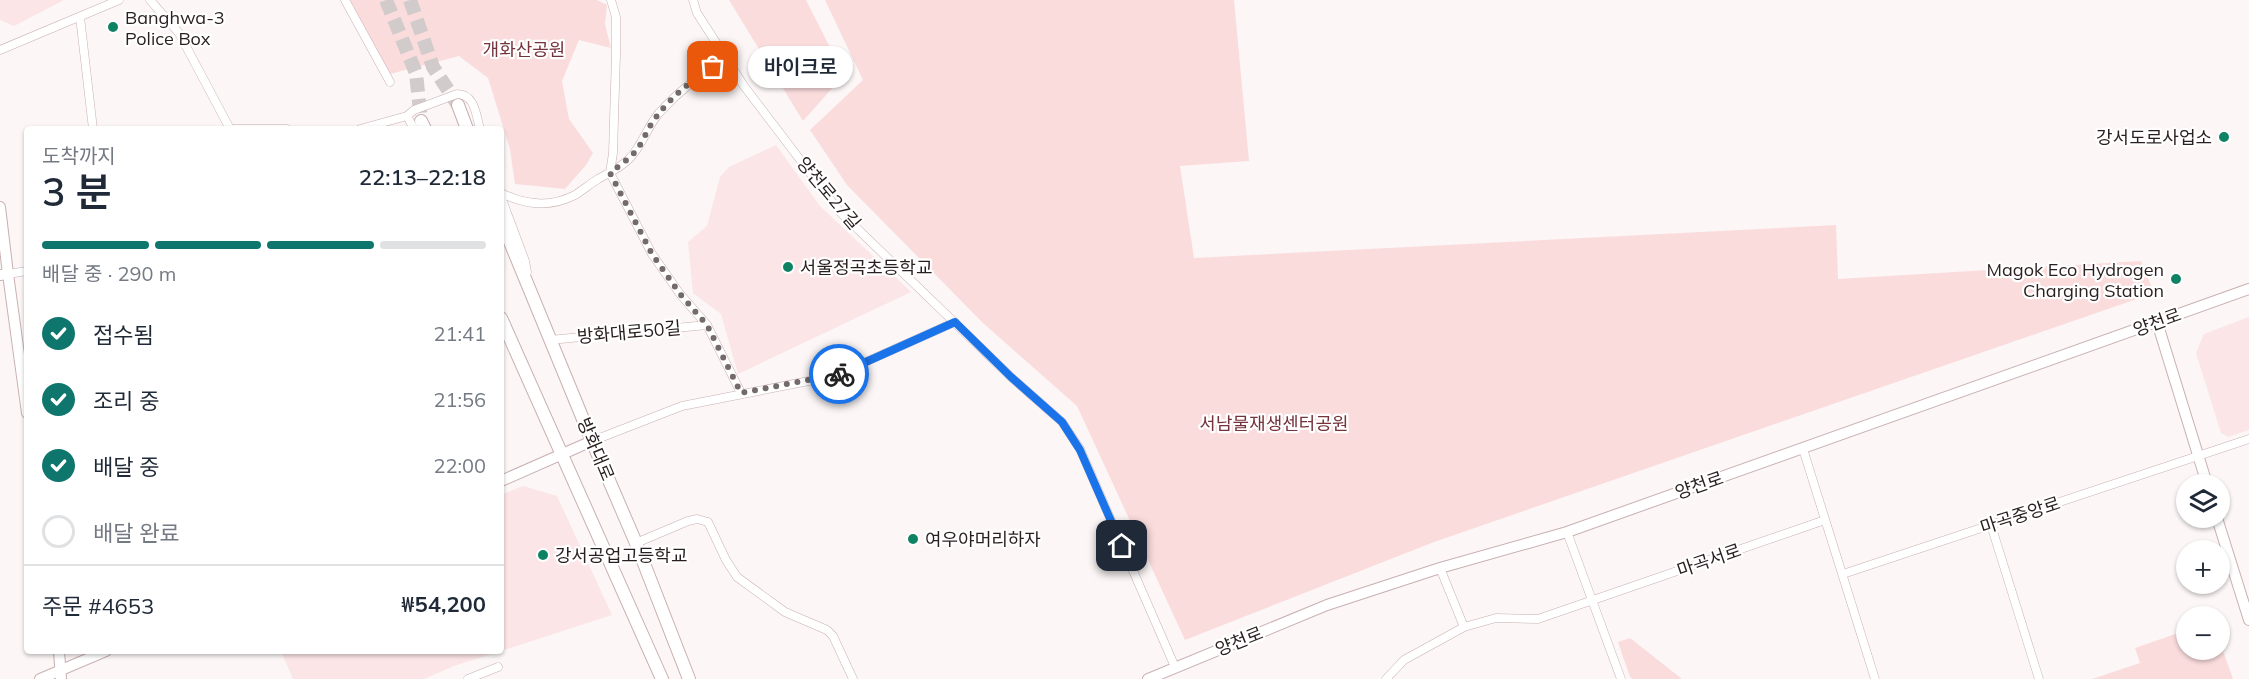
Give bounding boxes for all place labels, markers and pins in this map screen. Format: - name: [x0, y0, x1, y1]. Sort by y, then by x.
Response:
- place label: Banghwa-3 Police Box: [125, 6, 225, 50]
- marker: Banghwa-3 Police Box: [106, 20, 120, 34]
- pin: [687, 41, 738, 92]
- callout: 바이크로: [749, 46, 854, 88]
- place label: 강서도로사업소: [2096, 126, 2212, 149]
- marker: 강서도로사업소: [2217, 130, 2231, 144]
- place label: 서울정곡초등학교: [800, 256, 932, 279]
- place label: Magok Eco Hydrogen Charging Station: [1987, 258, 2164, 302]
- marker: 서울정곡초등학교: [781, 260, 795, 274]
- marker: Magok Eco Hydrogen Charging Station: [2169, 272, 2183, 286]
- pin: [1096, 520, 1147, 571]
- place label: 여우야머리하자: [925, 528, 1041, 551]
- marker: 여우야머리하자: [906, 532, 920, 546]
- place label: 강서공업고등학교: [555, 544, 687, 567]
- marker: 강서공업고등학교: [536, 548, 550, 562]

